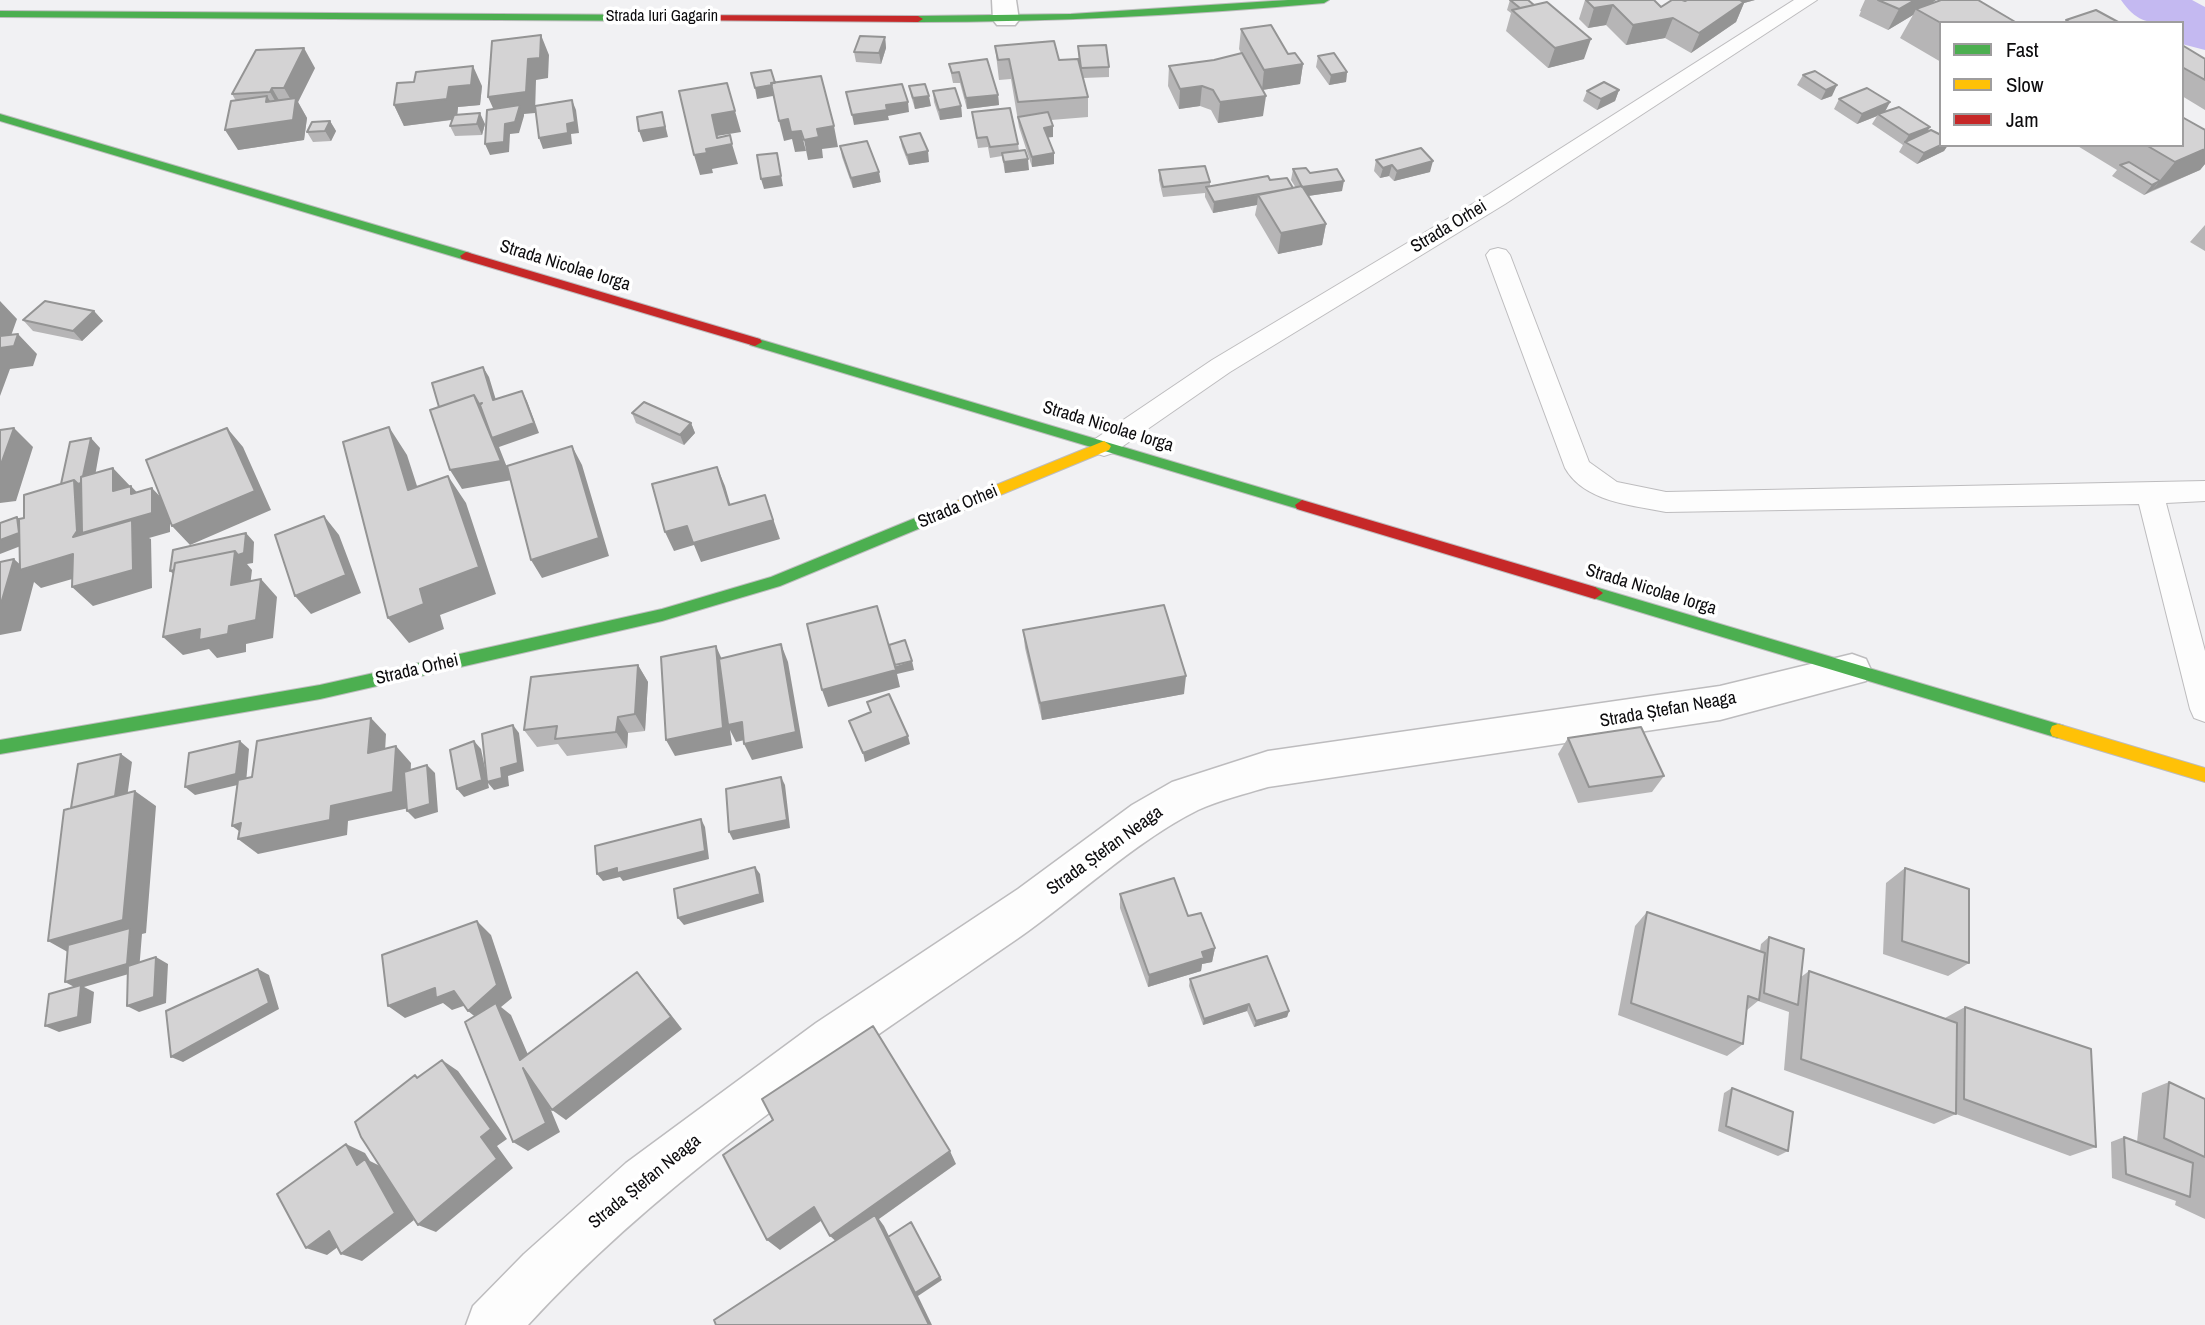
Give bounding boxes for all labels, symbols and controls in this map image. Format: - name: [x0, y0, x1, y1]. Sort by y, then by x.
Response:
- street label: Strada Iuri Gagarin: [606, 7, 718, 27]
- legend: [1939, 21, 2184, 147]
- text: Fast: [2006, 35, 2039, 64]
- text: Slow: [2006, 70, 2043, 99]
- text: Jam: [2006, 105, 2039, 134]
- street label: Strada Orhei: [1407, 196, 1491, 258]
- street label: Strada Nicolae Iorga: [497, 236, 633, 296]
- street label: Strada Nicolae Iorga: [1040, 397, 1176, 457]
- street label: Strada Orhei: [915, 481, 1001, 533]
- street label: Strada Nicolae Iorga: [1583, 560, 1719, 620]
- street label: Strada Orhei: [373, 650, 461, 690]
- street label: Strada Ștefan Neaga: [1598, 687, 1738, 733]
- street label: Strada Ștefan Neaga: [1043, 802, 1167, 900]
- street label: Strada Ștefan Neaga: [585, 1130, 705, 1234]

